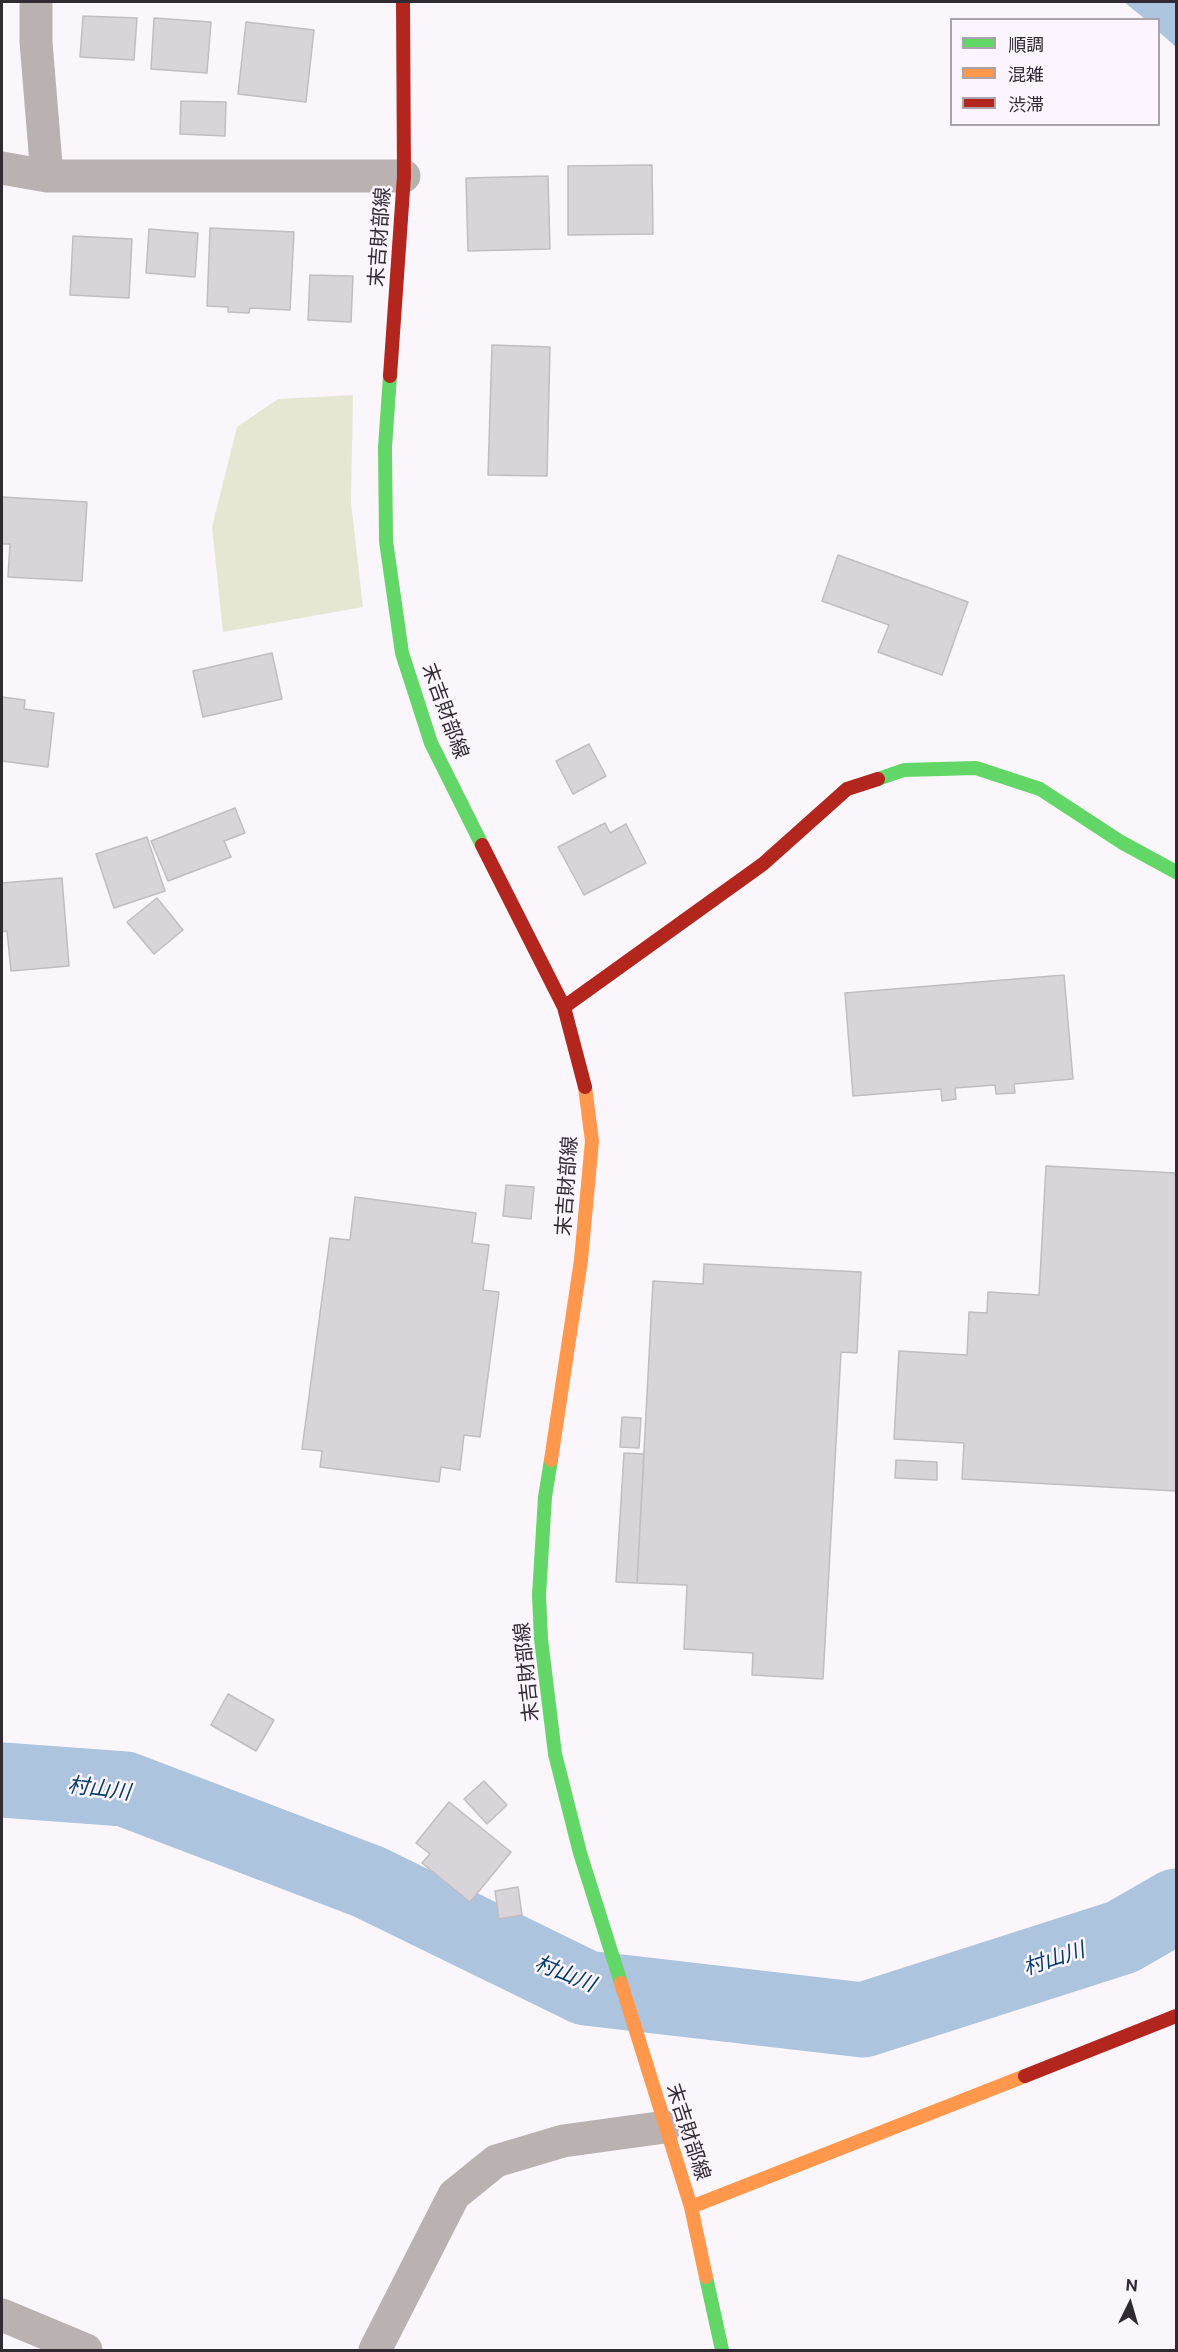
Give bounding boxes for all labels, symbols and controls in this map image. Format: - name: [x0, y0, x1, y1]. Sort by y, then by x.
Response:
- legend: [950, 18, 1160, 126]
- text: 順調: [1008, 34, 1044, 55]
- text: 混雑: [1008, 64, 1044, 85]
- text: 渋滞: [1008, 94, 1044, 115]
- street label: 末吉財部線: [365, 186, 395, 288]
- street label: 末吉財部線: [417, 660, 473, 762]
- street label: 末吉財部線: [552, 1135, 582, 1237]
- street label: 末吉財部線: [510, 1621, 544, 1723]
- water label: 村山川: [66, 1773, 132, 1805]
- water label: 村山川: [1020, 1937, 1088, 1981]
- water label: 村山川: [531, 1951, 599, 1997]
- street label: 末吉財部線: [661, 2081, 715, 2183]
- north arrow: [1100, 2274, 1160, 2334]
- text: N: [1125, 2276, 1139, 2296]

